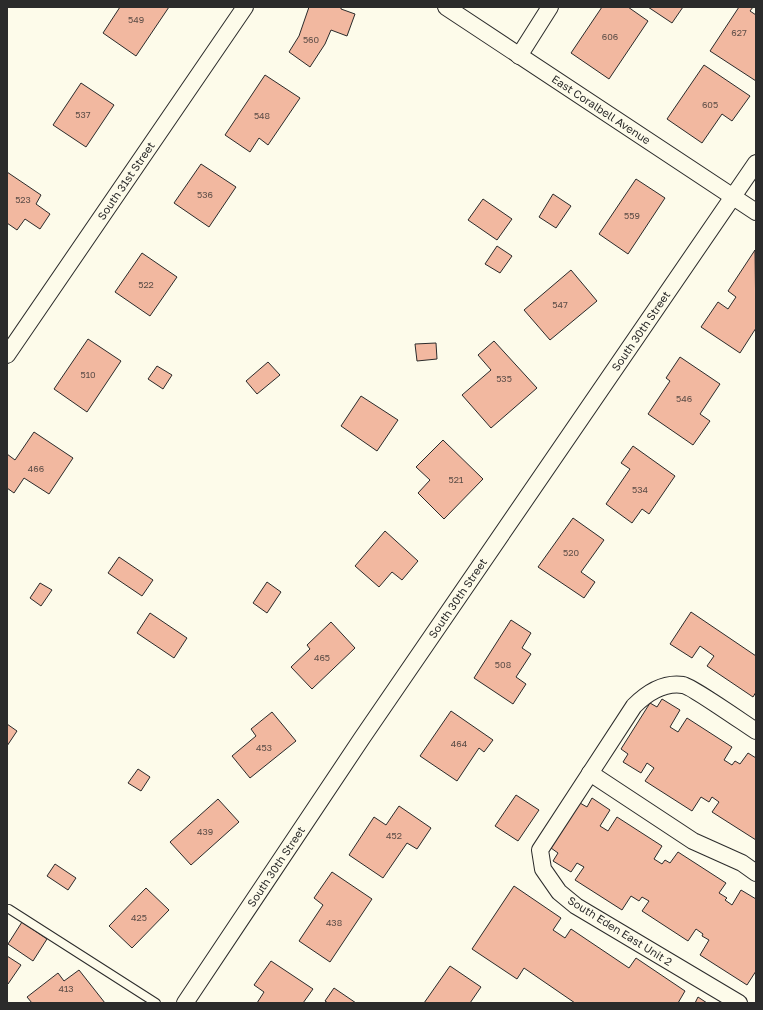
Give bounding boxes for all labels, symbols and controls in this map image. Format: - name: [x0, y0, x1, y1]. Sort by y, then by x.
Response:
- house number: 549: [128, 14, 144, 25]
- house number: 627: [731, 27, 747, 38]
- house number: 606: [602, 31, 618, 42]
- house number: 560: [303, 34, 320, 45]
- street label: East Coralbell Avenue: [550, 72, 653, 147]
- house number: 605: [702, 99, 718, 110]
- house number: 537: [75, 109, 91, 120]
- house number: 548: [254, 110, 270, 121]
- street label: South 31st Street: [94, 139, 157, 222]
- house number: 536: [197, 189, 213, 200]
- house number: 523: [15, 194, 31, 205]
- house number: 559: [624, 210, 640, 221]
- house number: 522: [138, 279, 154, 290]
- street label: South 30th Street: [609, 288, 672, 373]
- house number: 547: [552, 299, 568, 310]
- house number: 510: [80, 369, 96, 380]
- house number: 535: [496, 373, 512, 384]
- house number: 546: [676, 393, 692, 404]
- house number: 466: [28, 463, 44, 474]
- house number: 521: [449, 474, 464, 485]
- house number: 534: [632, 484, 648, 495]
- house number: 520: [563, 547, 579, 558]
- street label: South 30th Street: [425, 556, 489, 640]
- house number: 465: [314, 652, 330, 663]
- house number: 508: [495, 659, 511, 670]
- house number: 464: [451, 738, 468, 749]
- house number: 453: [256, 742, 272, 753]
- street label: South 30th Street: [244, 824, 307, 909]
- house number: 439: [197, 826, 213, 837]
- house number: 452: [386, 830, 402, 841]
- street label: South Eden East Unit 2: [566, 893, 675, 968]
- house number: 425: [131, 912, 147, 923]
- house number: 438: [326, 917, 342, 928]
- house number: 413: [58, 983, 74, 994]

